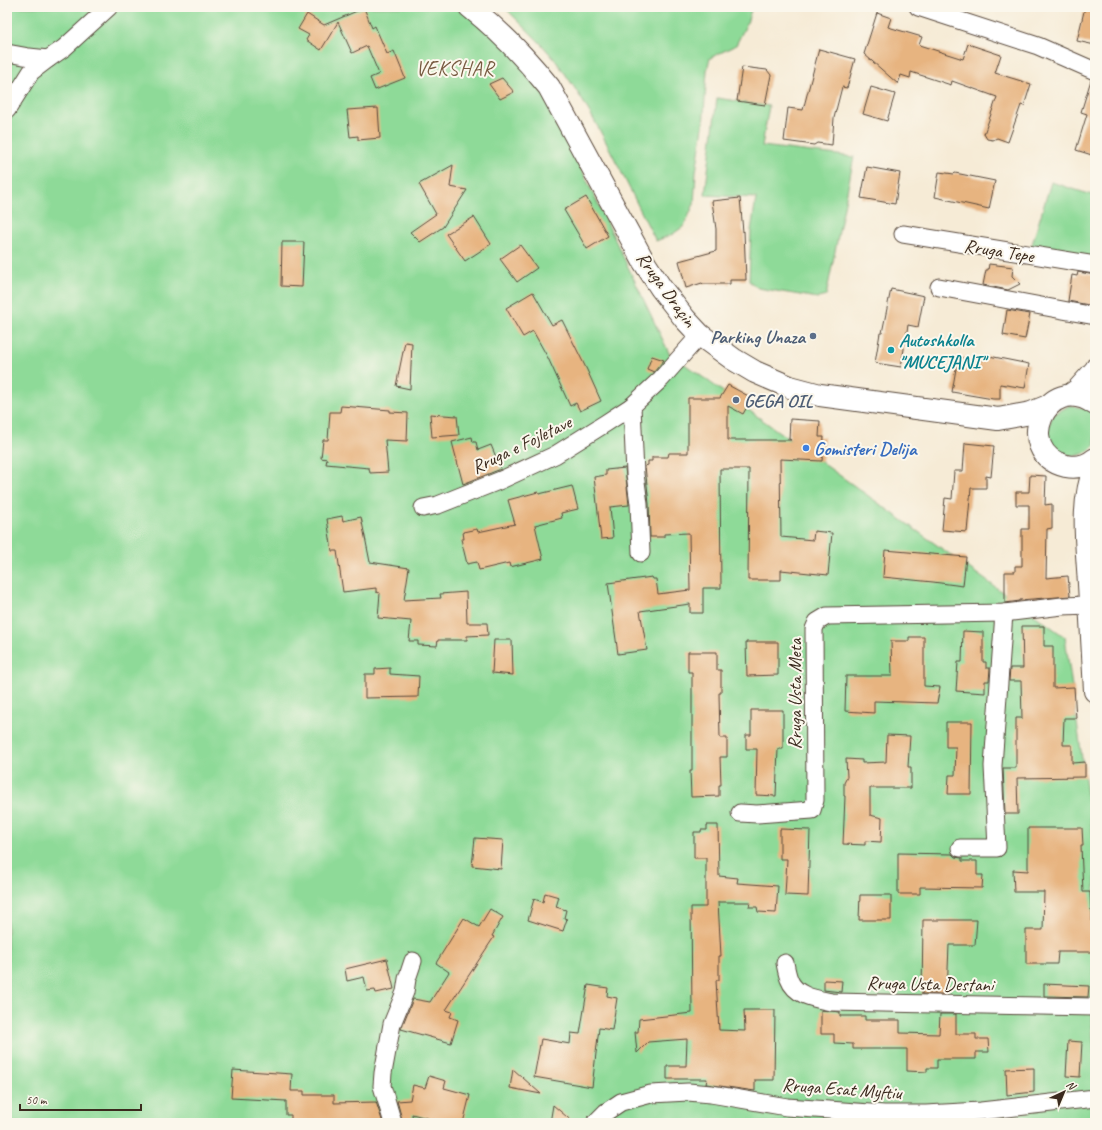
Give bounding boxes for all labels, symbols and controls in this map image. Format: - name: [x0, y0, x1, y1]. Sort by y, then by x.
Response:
- district label: VEKSHAR: [416, 56, 496, 81]
- street label: Rruga Tepe: [962, 234, 1037, 269]
- street label: Rruga Draçin: [631, 247, 702, 332]
- place label: Parking Unaza: [710, 325, 807, 349]
- place label: Autoshkolla "MUCEJANI": [899, 328, 989, 374]
- marker: Parking Unaza: [808, 331, 818, 341]
- marker: Autoshkolla "MUCEJANI": [886, 345, 896, 355]
- place label: GEGA OIL: [744, 389, 813, 413]
- marker: GEGA OIL: [731, 395, 741, 405]
- street label: Rruga e Fojletave: [468, 410, 577, 479]
- place label: Gomisteri Delija: [814, 437, 918, 461]
- marker: Gomisteri Delija: [801, 443, 811, 453]
- street label: Rruga Usta Meta: [783, 637, 807, 749]
- street label: Rruga Usta Destani: [866, 971, 996, 997]
- north arrow: [1044, 1072, 1084, 1112]
- street label: Rruga Esat Myftiu: [781, 1073, 905, 1105]
- text: N: [1064, 1077, 1080, 1094]
- scale bar: [20, 1086, 141, 1112]
- text: 50 m: [26, 1092, 48, 1108]

